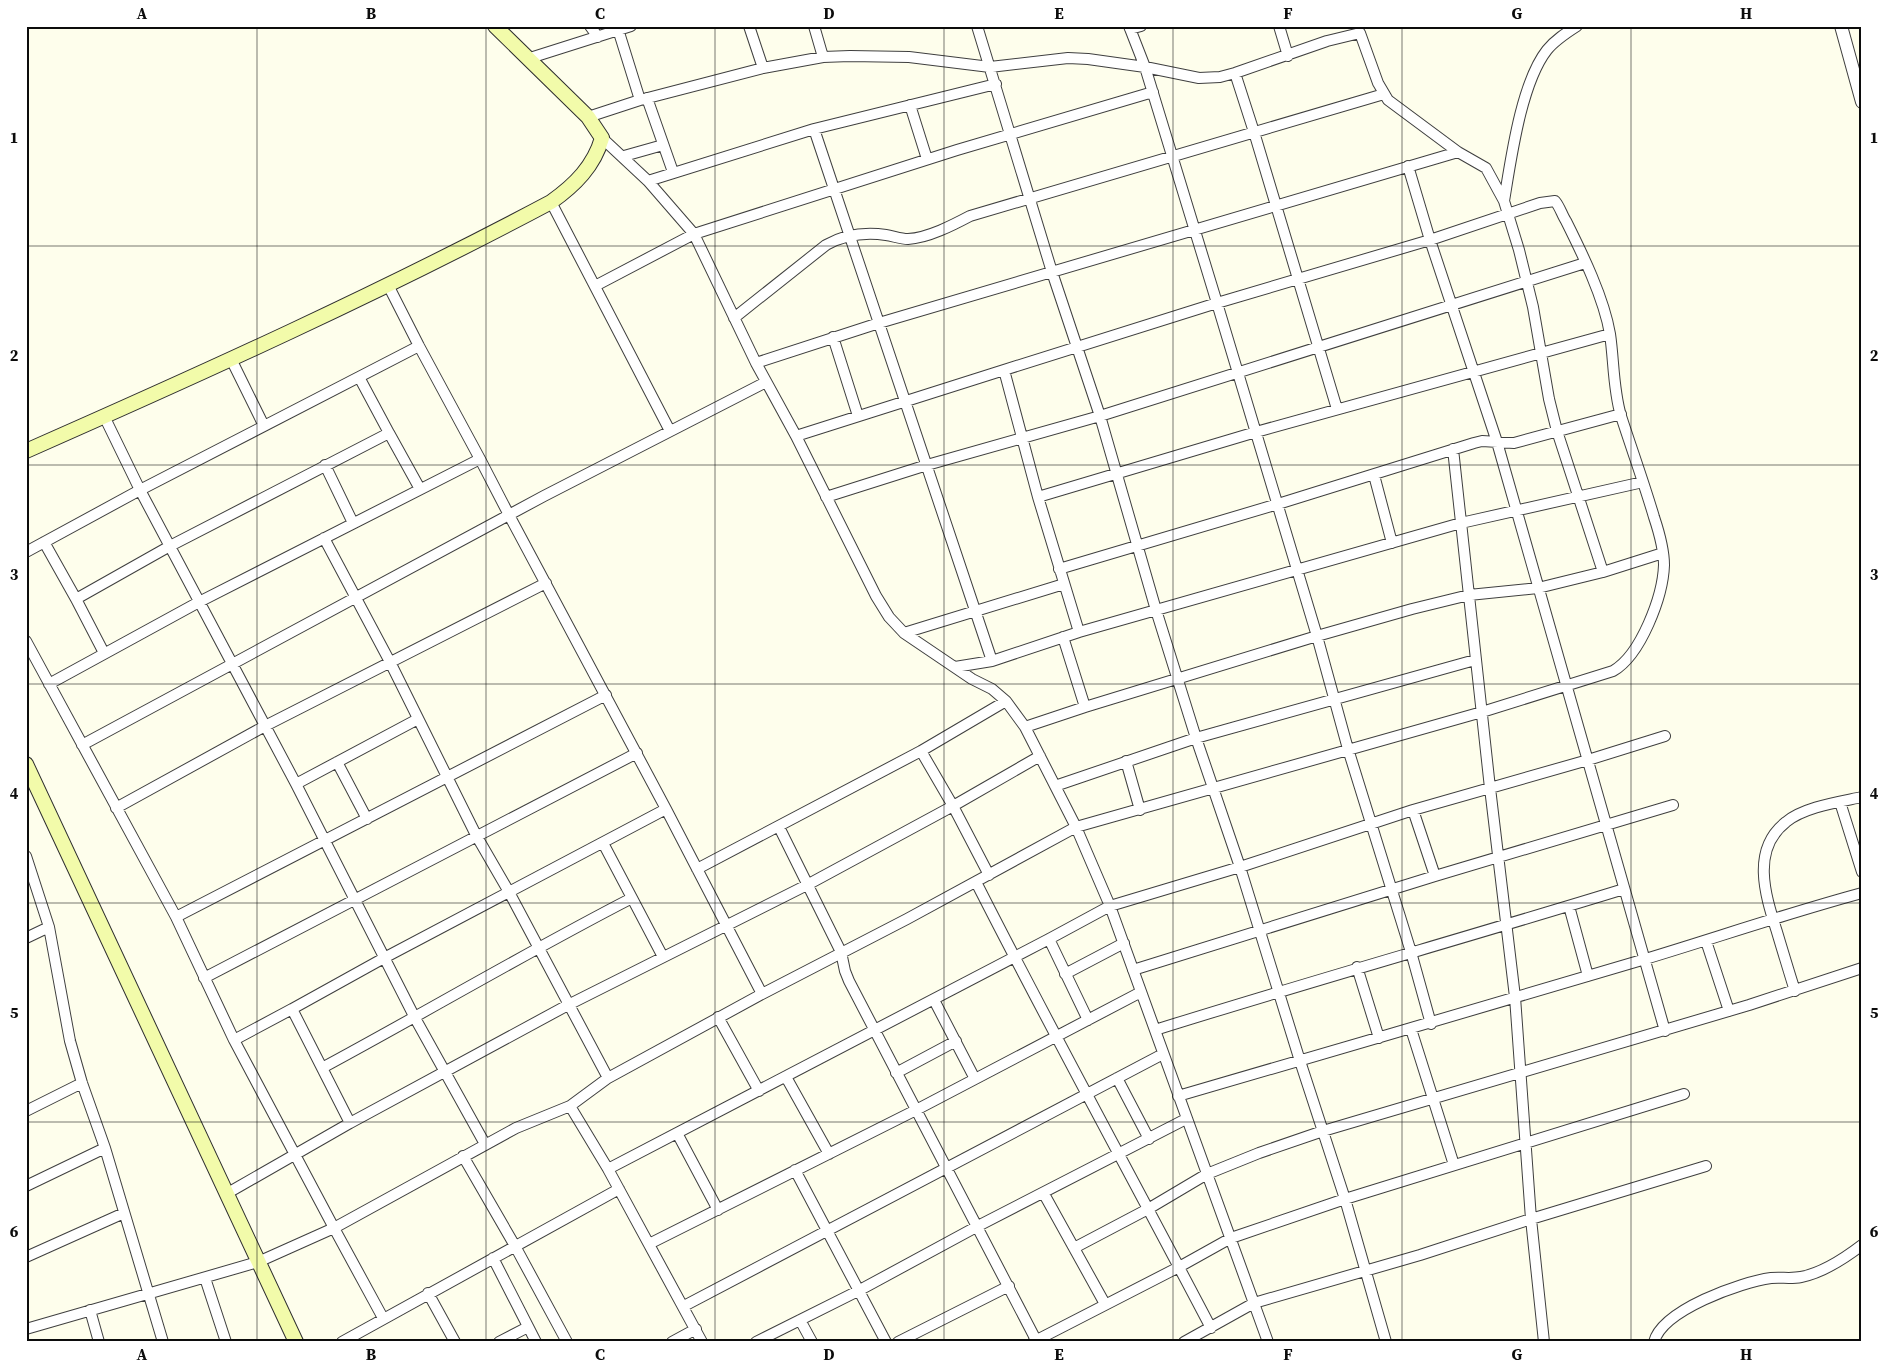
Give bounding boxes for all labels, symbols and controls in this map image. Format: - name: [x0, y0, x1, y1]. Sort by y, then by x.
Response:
- text: A: [137, 2, 148, 24]
- text: B: [366, 2, 377, 24]
- text: C: [595, 2, 605, 24]
- text: D: [823, 2, 835, 24]
- text: E: [1054, 2, 1064, 24]
- text: F: [1283, 2, 1293, 24]
- text: G: [1512, 2, 1523, 24]
- text: H: [1740, 2, 1752, 24]
- text: 1: [10, 126, 18, 148]
- text: 1: [1870, 126, 1878, 148]
- text: 2: [10, 344, 19, 366]
- text: 2: [1870, 344, 1879, 366]
- text: 3: [10, 563, 19, 585]
- text: 3: [1870, 563, 1879, 585]
- text: 4: [10, 782, 19, 804]
- text: 4: [1870, 782, 1879, 804]
- text: 5: [10, 1001, 19, 1023]
- text: 5: [1870, 1001, 1879, 1023]
- text: 6: [10, 1220, 19, 1242]
- text: 6: [1870, 1220, 1879, 1242]
- text: A: [137, 1343, 148, 1365]
- text: B: [366, 1343, 377, 1365]
- text: C: [595, 1343, 605, 1365]
- text: D: [823, 1343, 835, 1365]
- text: E: [1054, 1343, 1064, 1365]
- text: F: [1283, 1343, 1293, 1365]
- text: G: [1512, 1343, 1523, 1365]
- text: H: [1740, 1343, 1752, 1365]

